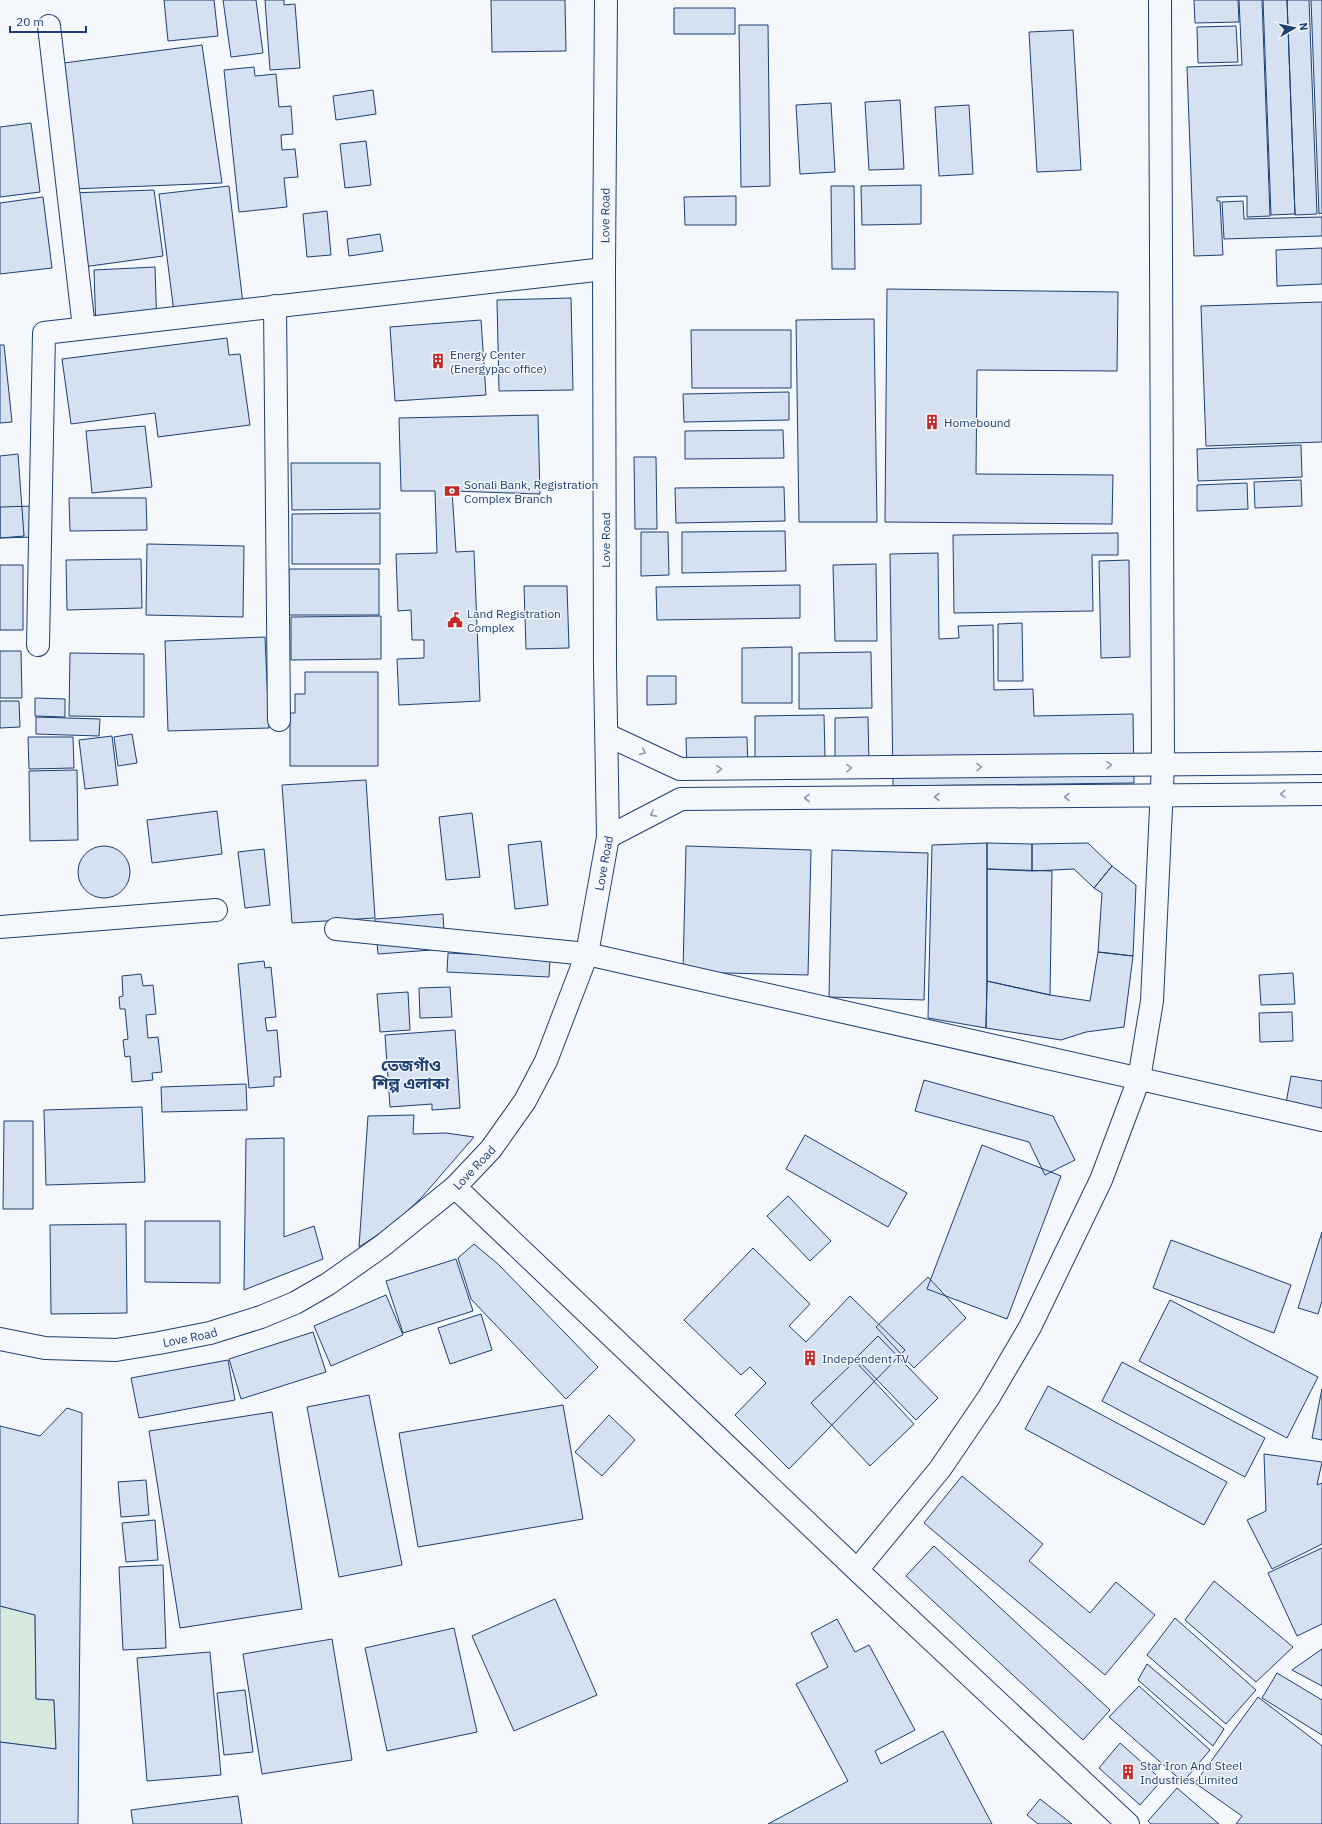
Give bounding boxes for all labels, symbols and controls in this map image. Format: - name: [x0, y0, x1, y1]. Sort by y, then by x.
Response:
- scale bar: [10, 8, 86, 34]
- north arrow: [1274, 8, 1314, 48]
- text: 20 m: [16, 14, 44, 29]
- text: N: [1296, 21, 1311, 31]
- street label: Love Road: [597, 188, 612, 243]
- place label: Energy Center (Energypac office): [450, 347, 547, 376]
- building icon: Energy Center (Energypac office): [429, 352, 447, 370]
- building icon: Homebound: [923, 413, 941, 431]
- place label: Homebound: [944, 415, 1011, 430]
- place label: Sonali Bank, Registration Complex Branch: [464, 477, 598, 506]
- bank icon: Sonali Bank, Registration Complex Branch: [443, 482, 461, 500]
- street label: Love Road: [598, 512, 613, 568]
- place label: Land Registration Complex: [467, 606, 561, 635]
- public building icon: Land Registration Complex: [446, 611, 464, 629]
- one-way arrow: [638, 747, 646, 755]
- one-way arrow: [1106, 761, 1112, 769]
- one-way arrow: [976, 763, 982, 771]
- one-way arrow: [846, 764, 852, 772]
- one-way arrow: [716, 765, 722, 773]
- one-way arrow: [1280, 790, 1286, 798]
- one-way arrow: [934, 793, 940, 801]
- one-way arrow: [1064, 793, 1070, 801]
- one-way arrow: [804, 794, 810, 802]
- one-way arrow: [650, 809, 657, 816]
- street label: Love Road: [591, 834, 616, 892]
- district label: তেজগাঁও শিল্প এলাকা: [372, 1055, 450, 1094]
- street label: Love Road: [449, 1142, 498, 1192]
- street label: Love Road: [161, 1324, 219, 1350]
- building icon: Independent TV: [801, 1349, 819, 1367]
- place label: Independent TV: [822, 1351, 910, 1366]
- place label: Star Iron And Steel Industries Limited: [1140, 1758, 1242, 1787]
- building icon: Star Iron And Steel Industries Limited: [1119, 1763, 1137, 1781]

